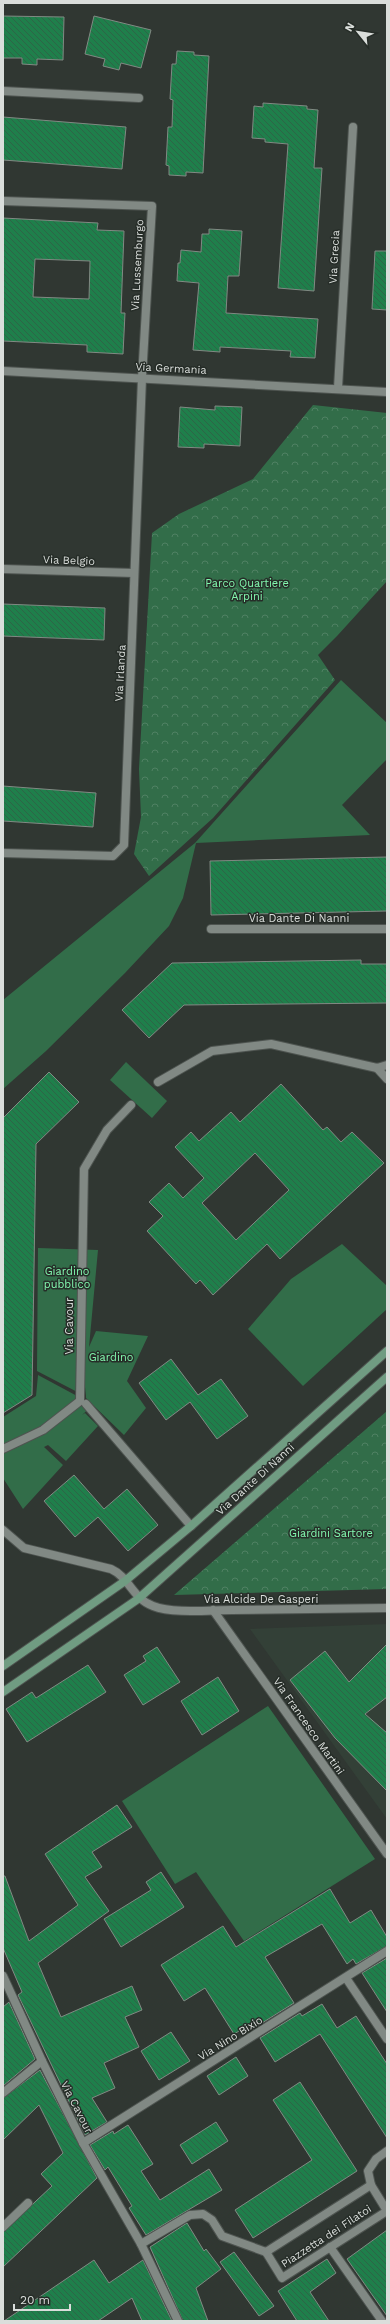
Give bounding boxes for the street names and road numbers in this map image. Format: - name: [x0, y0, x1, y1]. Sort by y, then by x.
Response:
- street label: Via Lussemburgo: [129, 219, 146, 311]
- street label: Via Grecia: [327, 230, 342, 284]
- street label: Via Germania: [135, 360, 207, 377]
- street label: Via Belgio: [43, 553, 95, 568]
- street label: Via Irlanda: [113, 644, 128, 702]
- street label: Via Dante Di Nanni: [249, 912, 349, 925]
- street label: Via Cavour: [63, 1297, 76, 1354]
- street label: Via Dante Di Nanni: [214, 1441, 297, 1518]
- street label: Via Alcide De Gasperi: [204, 1593, 318, 1606]
- street label: Via Francesco Martini: [270, 1675, 347, 1777]
- street label: Via Nino Bixio: [196, 2013, 265, 2063]
- street label: Via Cavour: [58, 2079, 96, 2136]
- street label: Piazzetta dei Filatoi: [279, 2202, 374, 2270]

